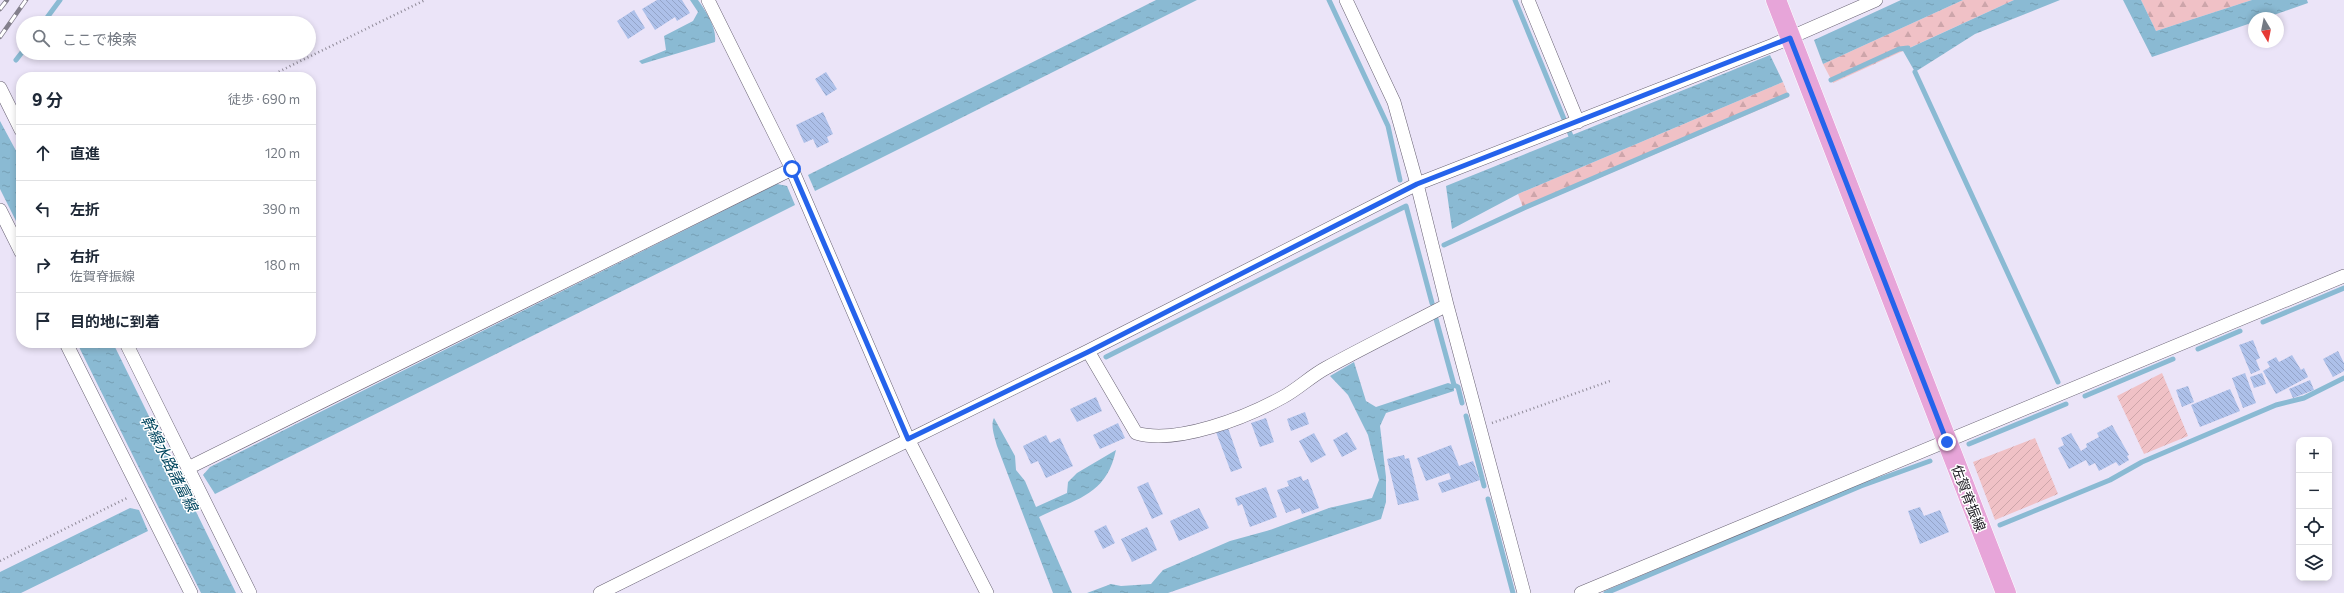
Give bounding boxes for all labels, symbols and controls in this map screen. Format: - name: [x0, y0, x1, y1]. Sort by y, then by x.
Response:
- north arrow: [2248, 12, 2284, 48]
- search box: [16, 16, 316, 60]
- icon: search: [30, 27, 52, 49]
- text: ここで検索: [62, 30, 137, 48]
- text: 9 分: [32, 89, 63, 110]
- text: 徒歩 · 690 m: [228, 91, 300, 107]
- icon: ahead: [32, 142, 54, 164]
- text: 直進: [70, 144, 100, 162]
- text: 120 m: [265, 145, 300, 161]
- route start: [783, 160, 801, 178]
- icon: left: [32, 198, 54, 220]
- text: 左折: [70, 200, 100, 218]
- text: 390 m: [262, 201, 300, 217]
- text: 右折: [70, 247, 100, 265]
- icon: right: [32, 254, 54, 276]
- text: 180 m: [264, 257, 300, 273]
- text: 佐賀脊振線: [70, 268, 135, 284]
- icon: arrive: [32, 310, 54, 332]
- text: 目的地に到着: [70, 312, 160, 330]
- water label: 幹線水路諸富線: [138, 412, 203, 516]
- route end: [1938, 433, 1956, 451]
- map controls: [2296, 437, 2332, 581]
- button: +: [2296, 437, 2332, 473]
- street label: 佐賀脊振線: [1949, 462, 1989, 534]
- button: −: [2296, 473, 2332, 509]
- button: locate: [2296, 509, 2332, 545]
- button: layers: [2296, 545, 2332, 581]

